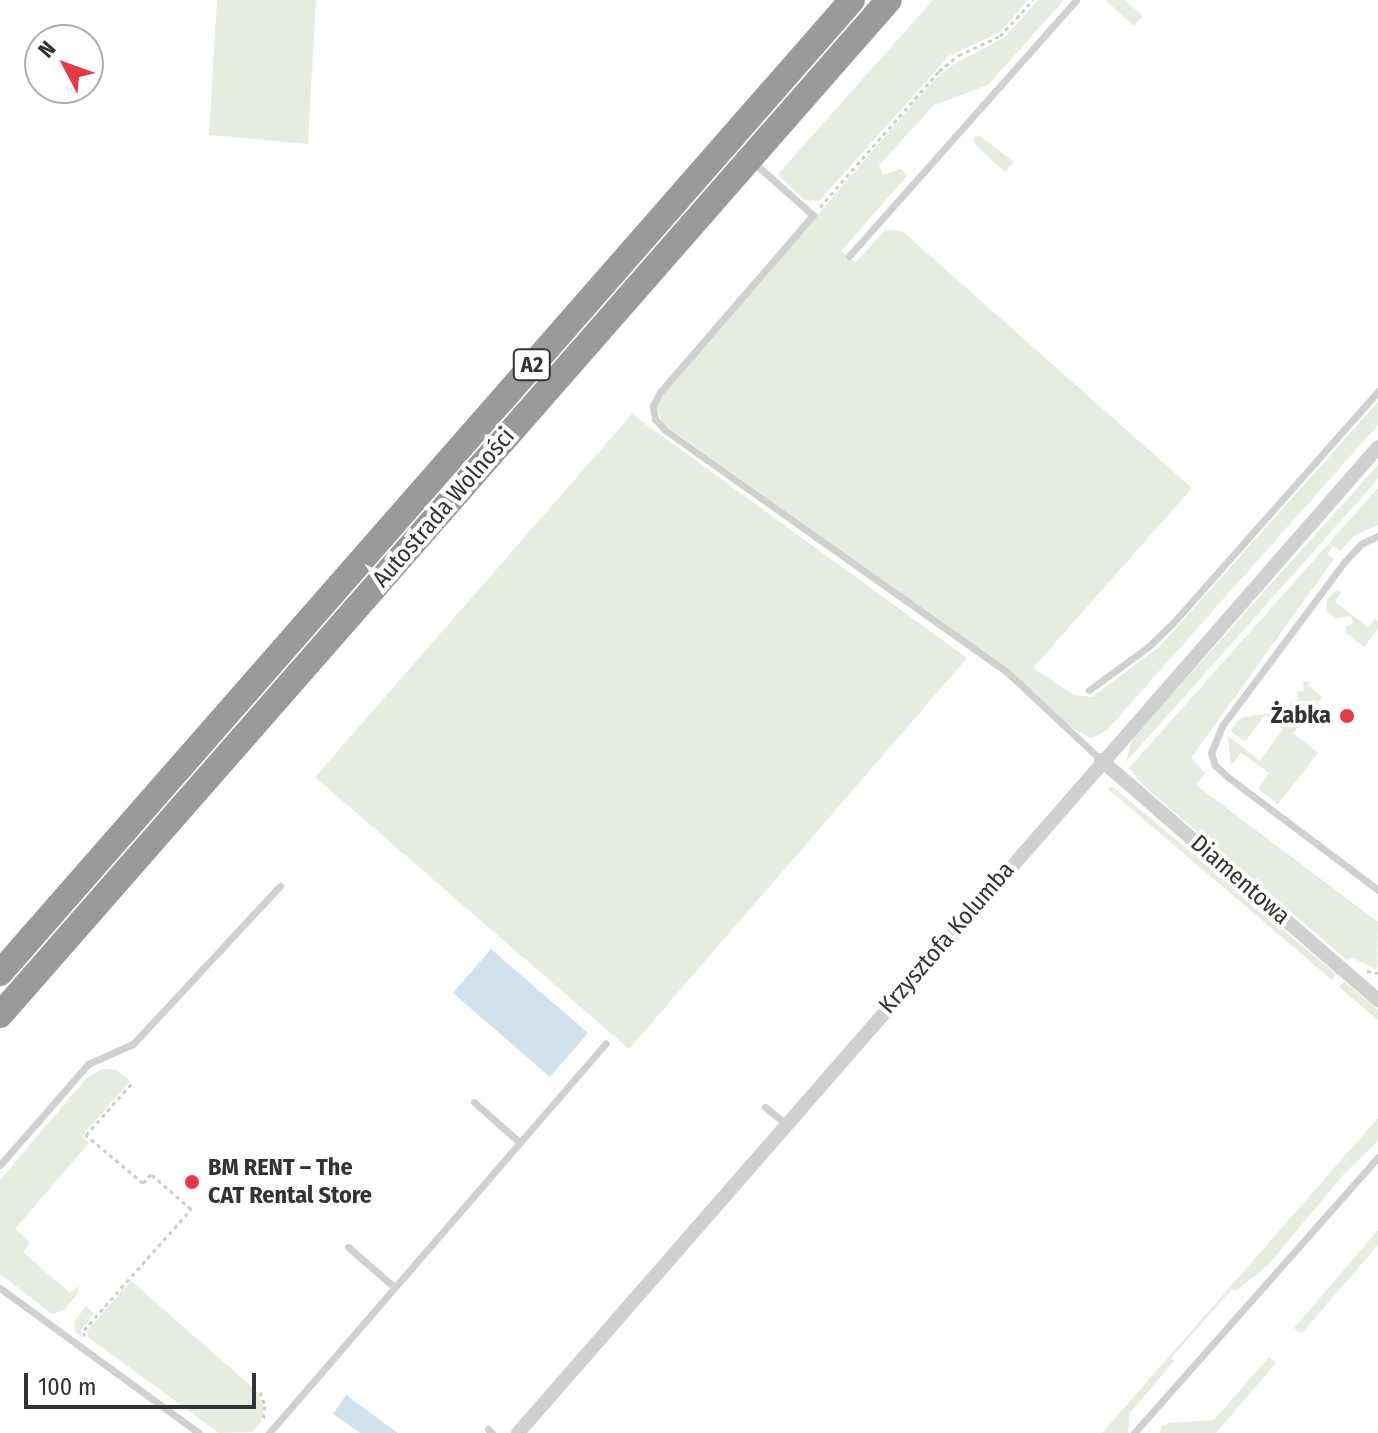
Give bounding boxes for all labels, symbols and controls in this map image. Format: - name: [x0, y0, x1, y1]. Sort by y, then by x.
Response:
- north arrow: [24, 24, 104, 104]
- text: N: [33, 35, 62, 63]
- road number: A2: [512, 347, 552, 383]
- street label: Autostrada Wolności: [367, 422, 521, 594]
- place label: Żabka: [1271, 702, 1331, 730]
- marker: Żabka: [1338, 707, 1356, 725]
- street label: Diamentowa: [1185, 829, 1295, 931]
- street label: Krzysztofa Kolumba: [873, 856, 1021, 1020]
- place label: BM RENT – The CAT Rental Store: [208, 1154, 372, 1210]
- marker: BM RENT – The CAT Rental Store: [183, 1173, 201, 1191]
- scale bar: [28, 1357, 260, 1407]
- text: 100 m: [38, 1373, 96, 1401]

